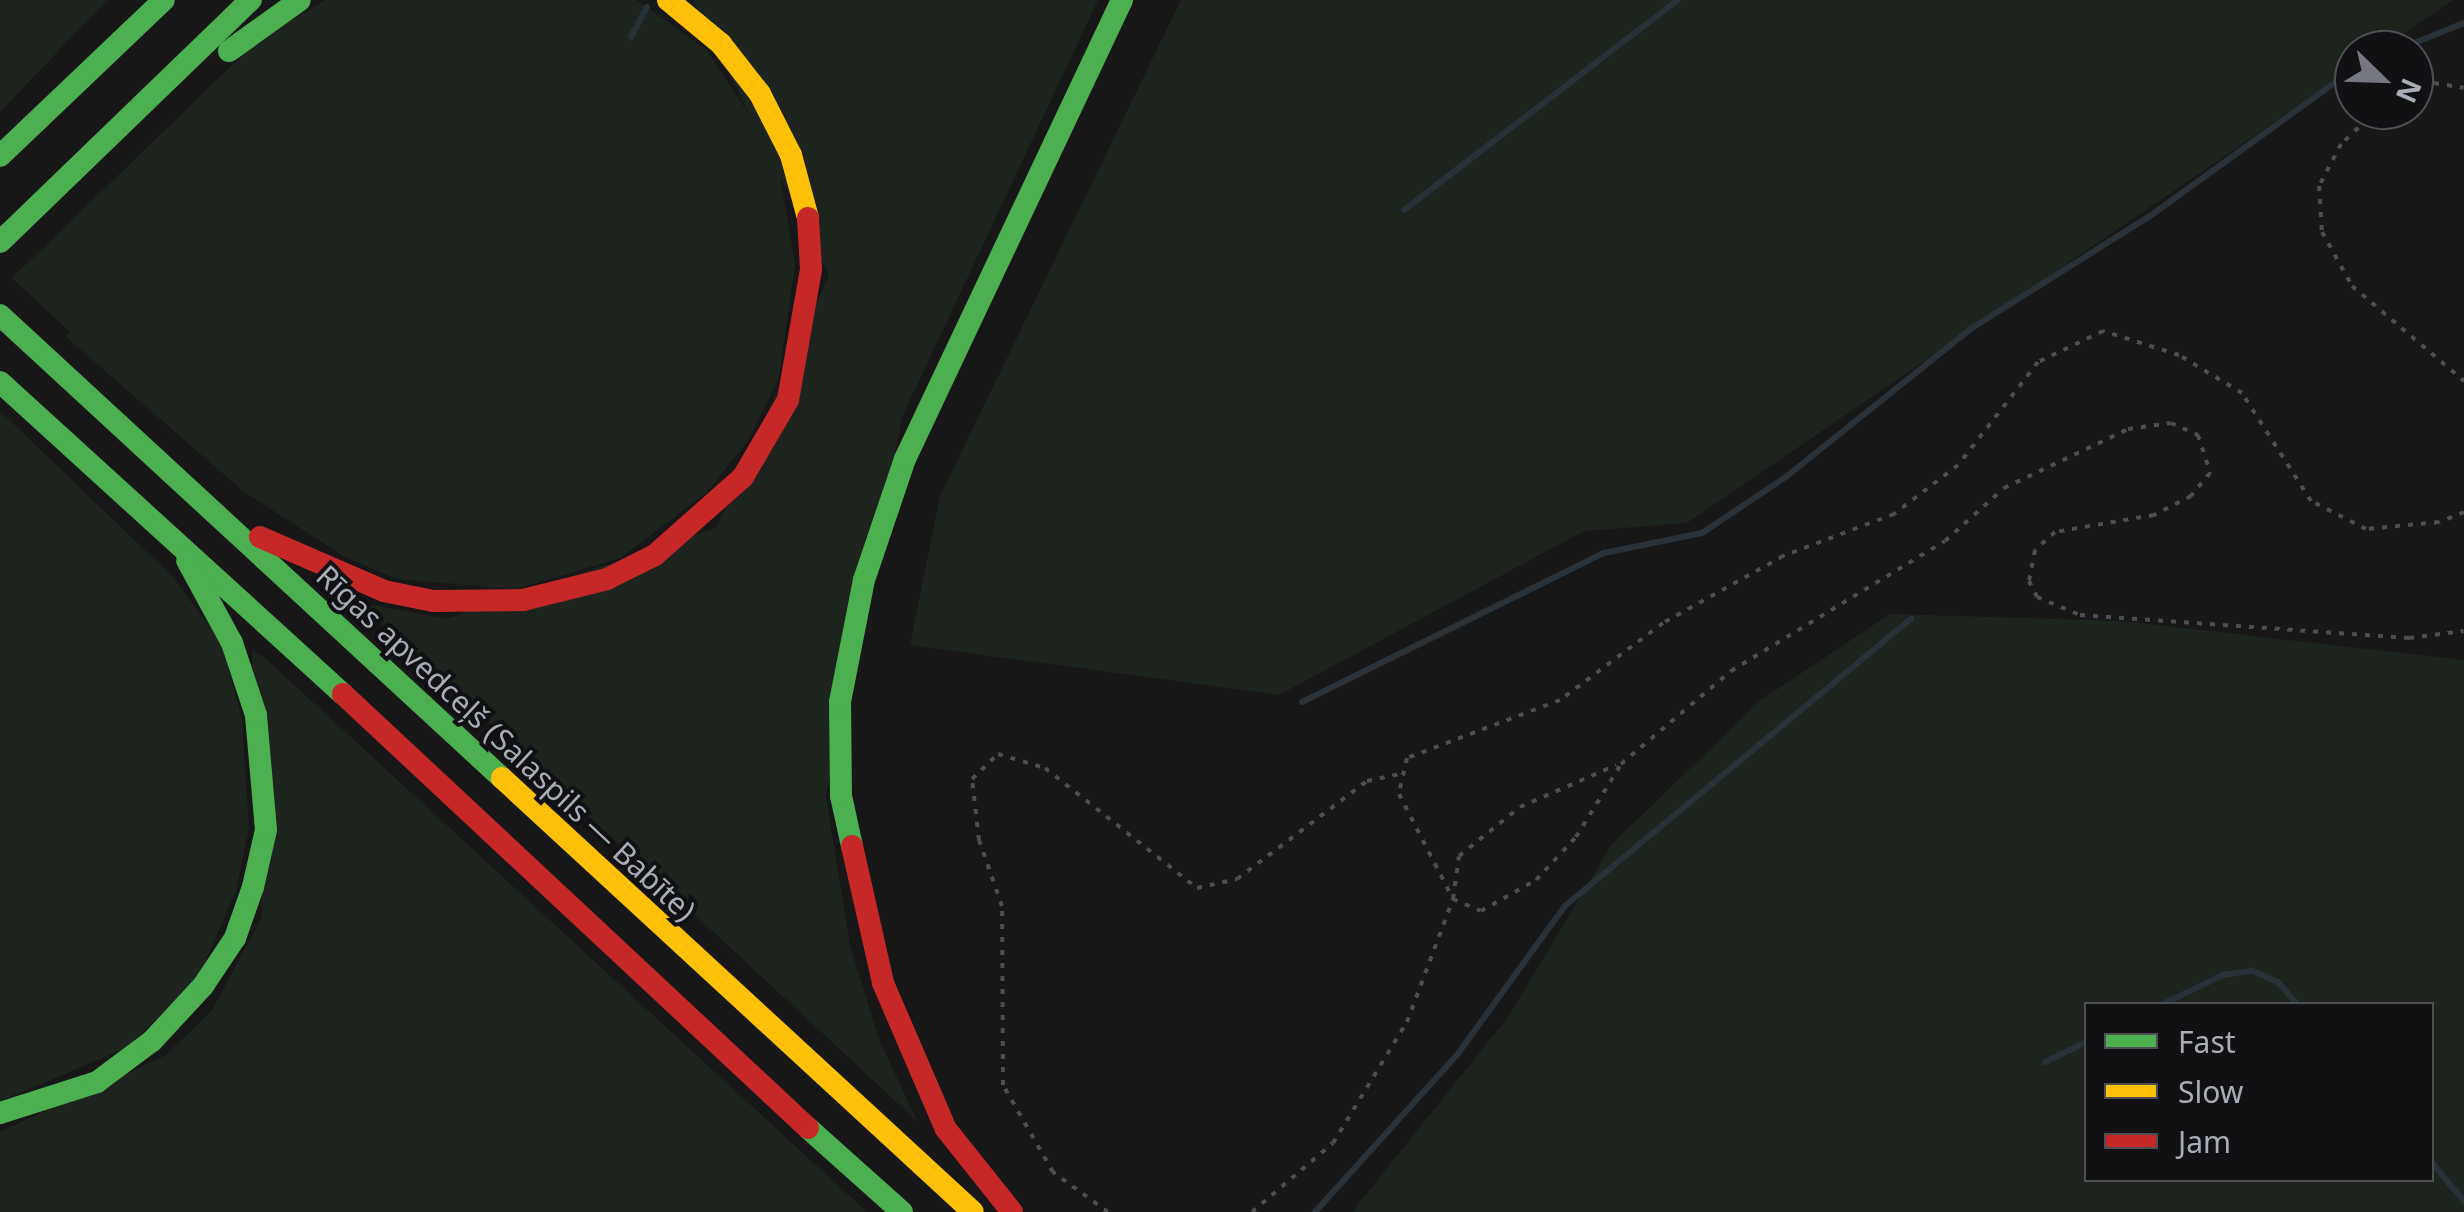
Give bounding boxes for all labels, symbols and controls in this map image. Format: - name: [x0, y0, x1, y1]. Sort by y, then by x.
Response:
- north arrow: [2334, 30, 2434, 130]
- text: N: [2388, 73, 2432, 109]
- street label: Rīgas apvedceļš (Salaspils — Babīte): [309, 558, 703, 928]
- legend: [2084, 1002, 2434, 1182]
- text: Fast: [2178, 1021, 2236, 1062]
- text: Slow: [2178, 1071, 2243, 1112]
- text: Jam: [2178, 1121, 2231, 1162]

